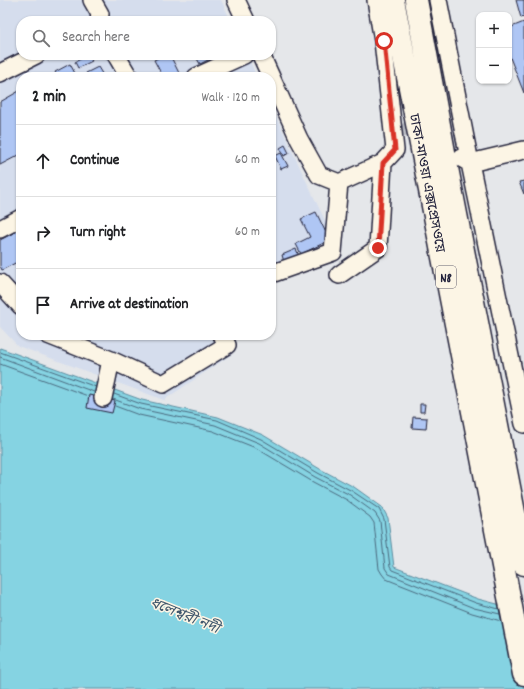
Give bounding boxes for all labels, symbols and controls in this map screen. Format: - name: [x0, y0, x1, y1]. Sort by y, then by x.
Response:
- map controls: [476, 12, 512, 84]
- button: +: [476, 12, 512, 48]
- search box: [16, 16, 276, 60]
- icon: search: [30, 27, 52, 49]
- text: Search here: [62, 27, 130, 49]
- route start: [375, 32, 393, 50]
- button: −: [476, 48, 512, 84]
- text: 2 min: [32, 86, 66, 110]
- text: Walk · 120 m: [202, 89, 260, 108]
- street label: ঢাকা-মাওয়া এক্সপ্রেসওয়ে: [403, 111, 449, 255]
- icon: ahead: [32, 150, 54, 172]
- text: Continue: [70, 150, 119, 172]
- text: 60 m: [235, 151, 260, 170]
- icon: right: [32, 222, 54, 244]
- text: Turn right: [70, 222, 126, 244]
- text: 60 m: [235, 223, 260, 242]
- route end: [369, 239, 387, 257]
- road number: N8: [436, 266, 456, 288]
- icon: arrive: [32, 294, 54, 316]
- text: Arrive at destination: [70, 294, 188, 316]
- water label: ধলেশ্বরী নদী: [146, 593, 225, 642]

